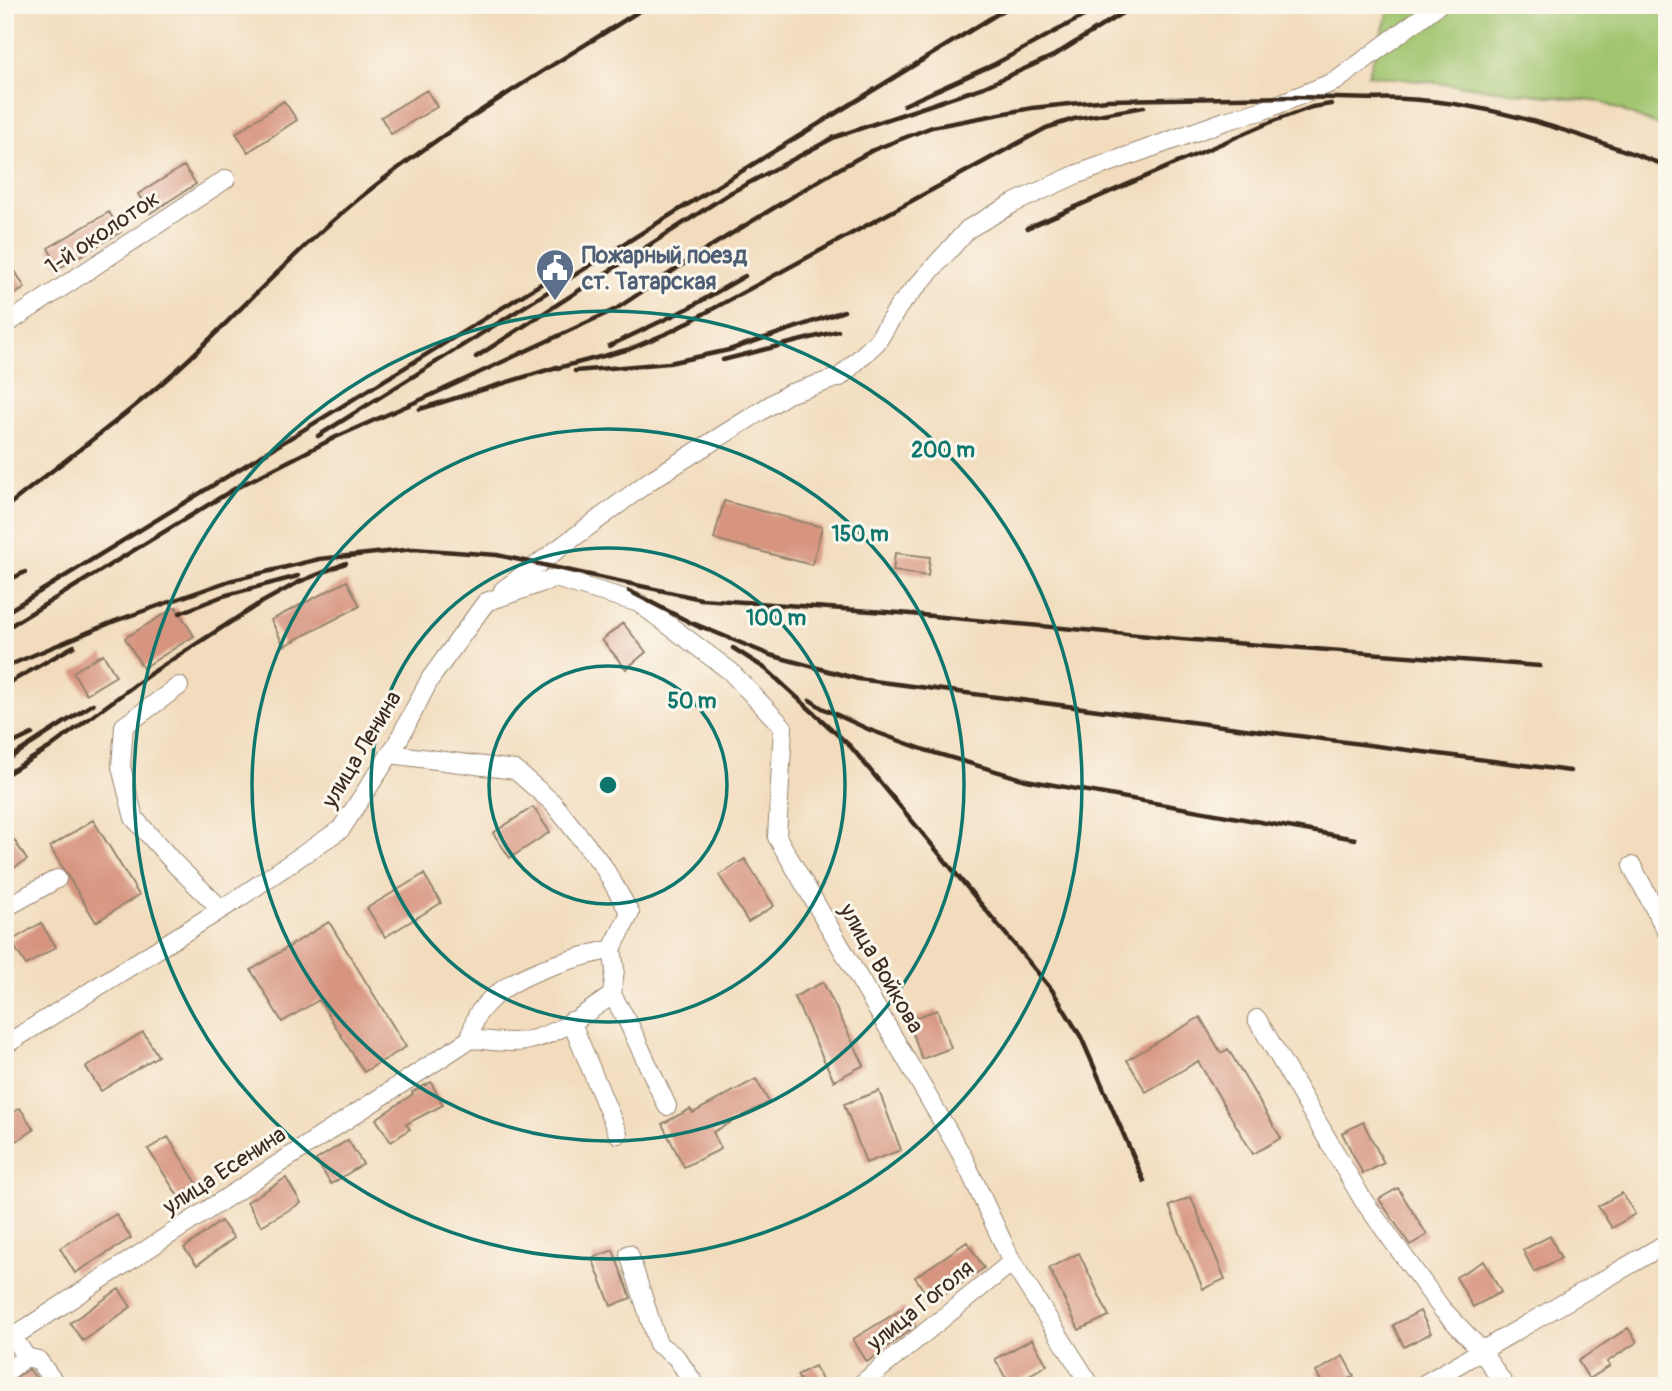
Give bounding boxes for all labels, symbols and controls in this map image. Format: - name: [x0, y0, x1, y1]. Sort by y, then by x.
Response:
- street label: 1-й околоток: [40, 184, 165, 281]
- place label: Пожарный поезд ст. Татарская: [581, 241, 748, 296]
- public building icon: Пожарный поезд ст. Татарская: [534, 247, 576, 302]
- text: 200 m: [911, 437, 975, 464]
- text: 150 m: [831, 521, 889, 548]
- text: 100 m: [746, 605, 806, 632]
- street label: улица Ленина: [315, 686, 408, 814]
- text: 50 m: [668, 688, 717, 715]
- centre of rings: [596, 773, 620, 797]
- street label: улица Войкова: [832, 897, 930, 1038]
- street label: улица Есенина: [156, 1120, 291, 1222]
- street label: улица Гоголя: [860, 1254, 979, 1358]

